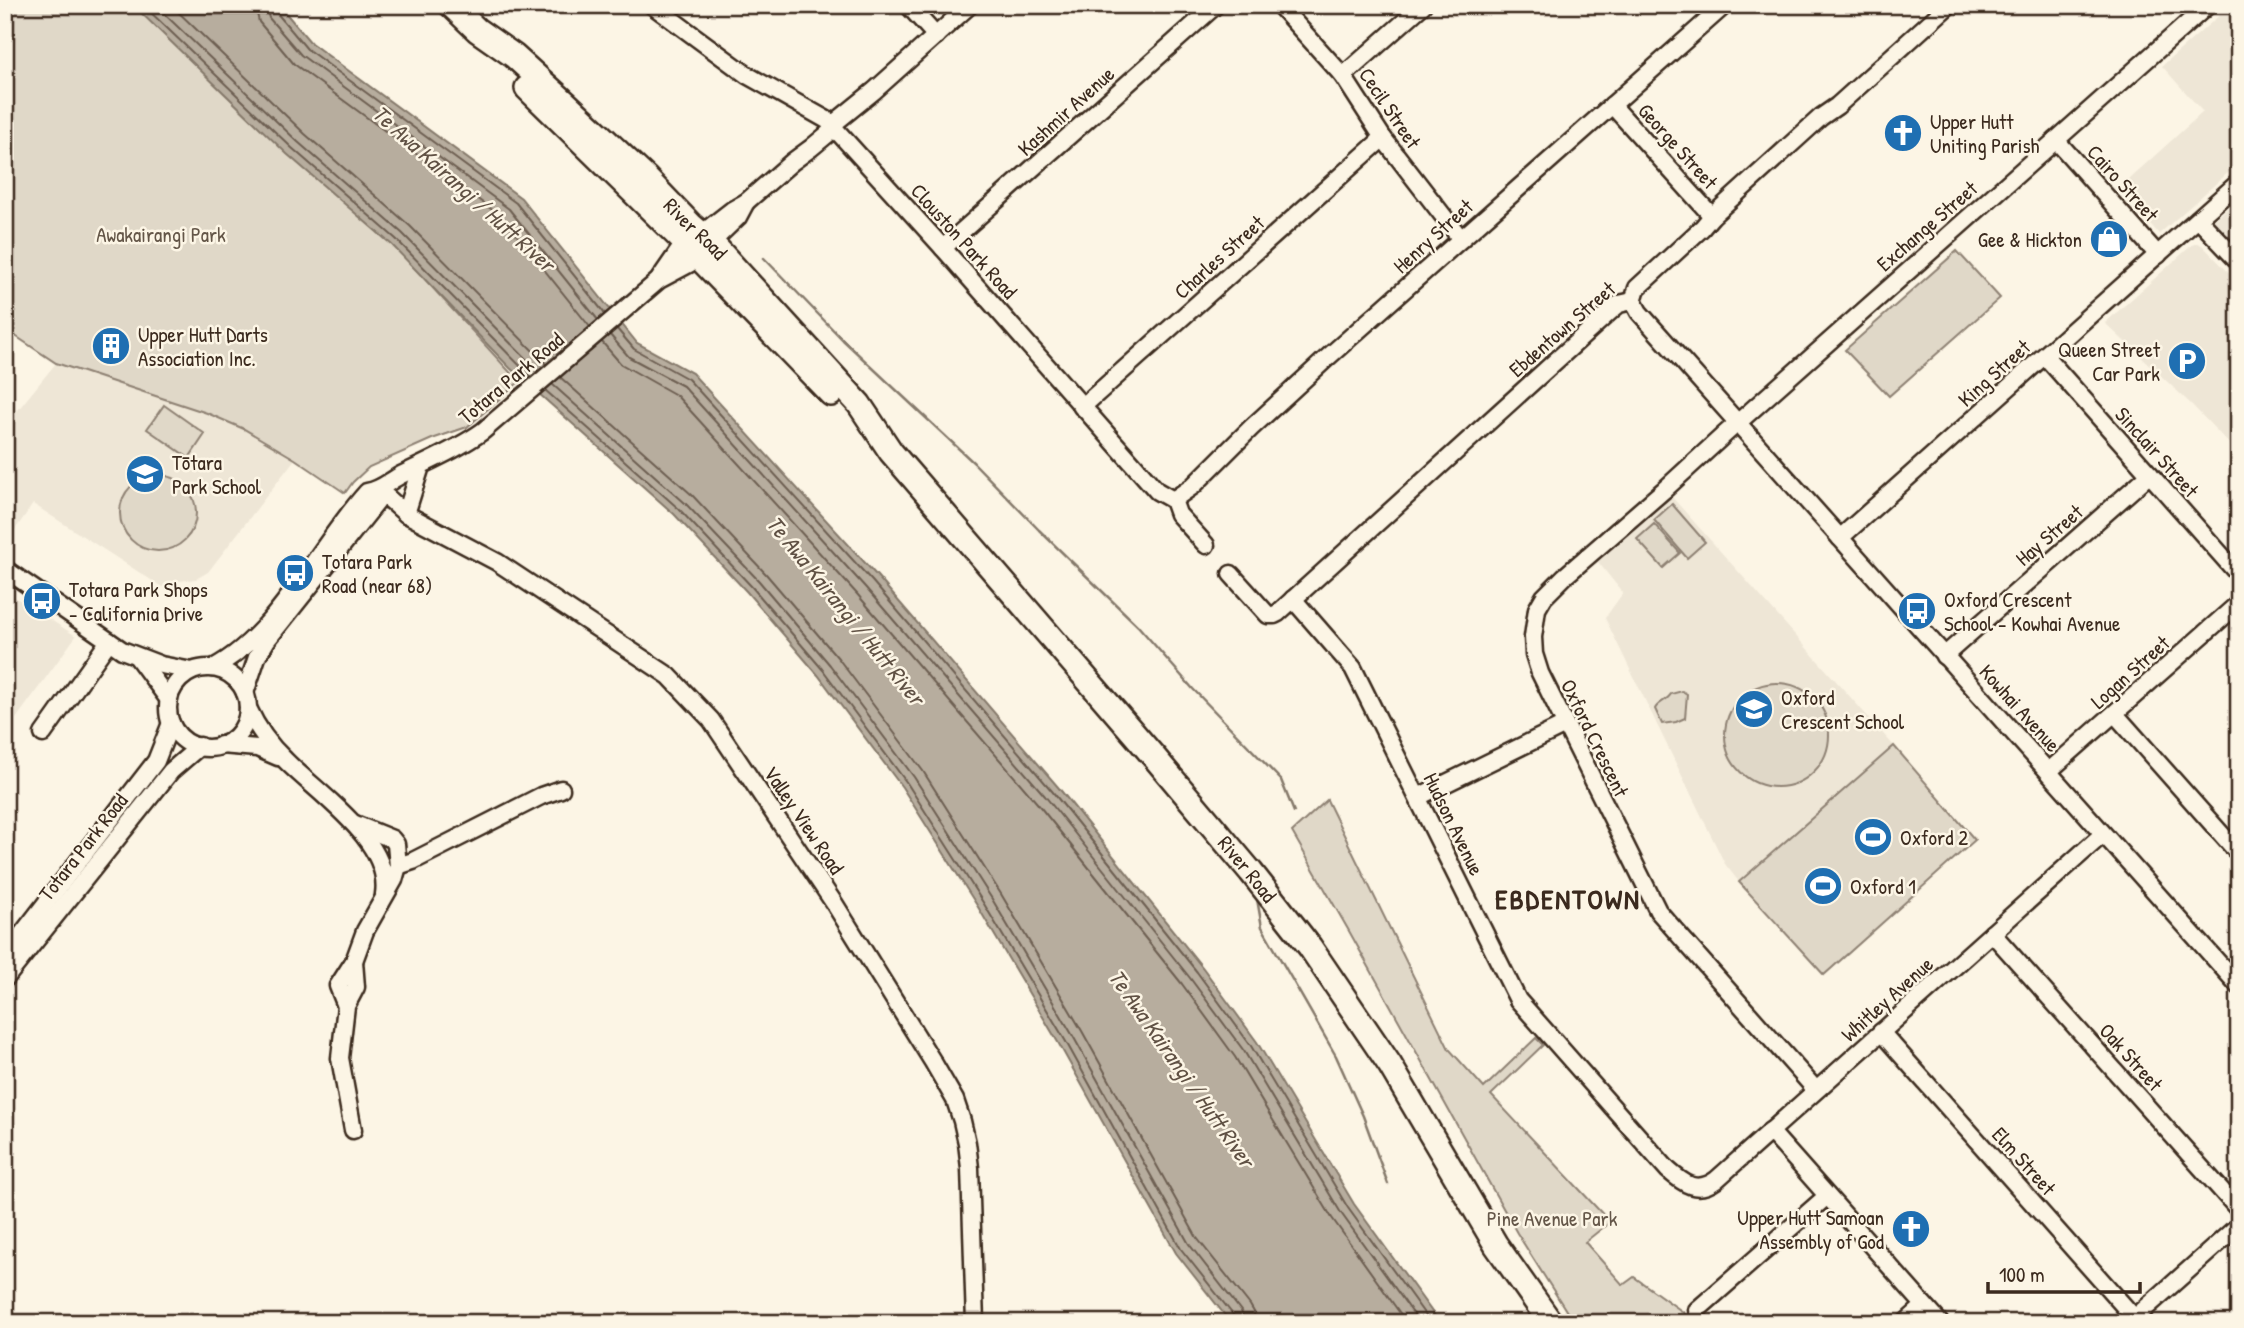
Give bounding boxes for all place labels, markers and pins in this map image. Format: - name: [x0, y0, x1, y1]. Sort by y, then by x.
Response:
- place label: Upper Hutt Uniting Parish: [1930, 107, 2040, 160]
- church icon: Upper Hutt Uniting Parish: [1882, 112, 1924, 154]
- shop icon: Gee & Hickton: [2088, 218, 2130, 260]
- place label: Gee & Hickton: [1978, 225, 2082, 254]
- place label: Upper Hutt Darts Association Inc.: [138, 320, 268, 373]
- building icon: Upper Hutt Darts Association Inc.: [90, 325, 132, 367]
- place label: Queen Street Car Park: [2058, 335, 2161, 388]
- parking icon: Queen Street Car Park: [2166, 340, 2208, 382]
- place label: Tōtara Park School: [172, 448, 261, 501]
- school or university icon: Tōtara Park School: [124, 453, 166, 495]
- place label: Totara Park Road (near 68): [322, 547, 432, 600]
- bus stop icon: Totara Park Road (near 68): [274, 552, 316, 594]
- place label: Totara Park Shops - California Drive: [69, 575, 208, 628]
- bus stop icon: Totara Park Shops - California Drive: [21, 580, 63, 622]
- place label: Oxford Crescent School - Kowhai Avenue: [1944, 585, 2120, 638]
- bus stop icon: Oxford Crescent School - Kowhai Avenue: [1896, 590, 1938, 632]
- place label: Oxford Crescent School: [1781, 683, 1905, 736]
- school or university icon: Oxford Crescent School: [1733, 688, 1775, 730]
- sports icon: Oxford 2: [1852, 816, 1894, 858]
- place label: Oxford 2: [1900, 823, 1968, 852]
- sports icon: Oxford 1: [1802, 865, 1844, 907]
- place label: Oxford 1: [1850, 872, 1916, 901]
- place label: Upper Hutt Samoan Assembly of God: [1737, 1203, 1884, 1256]
- church icon: Upper Hutt Samoan Assembly of God: [1890, 1208, 1932, 1250]

